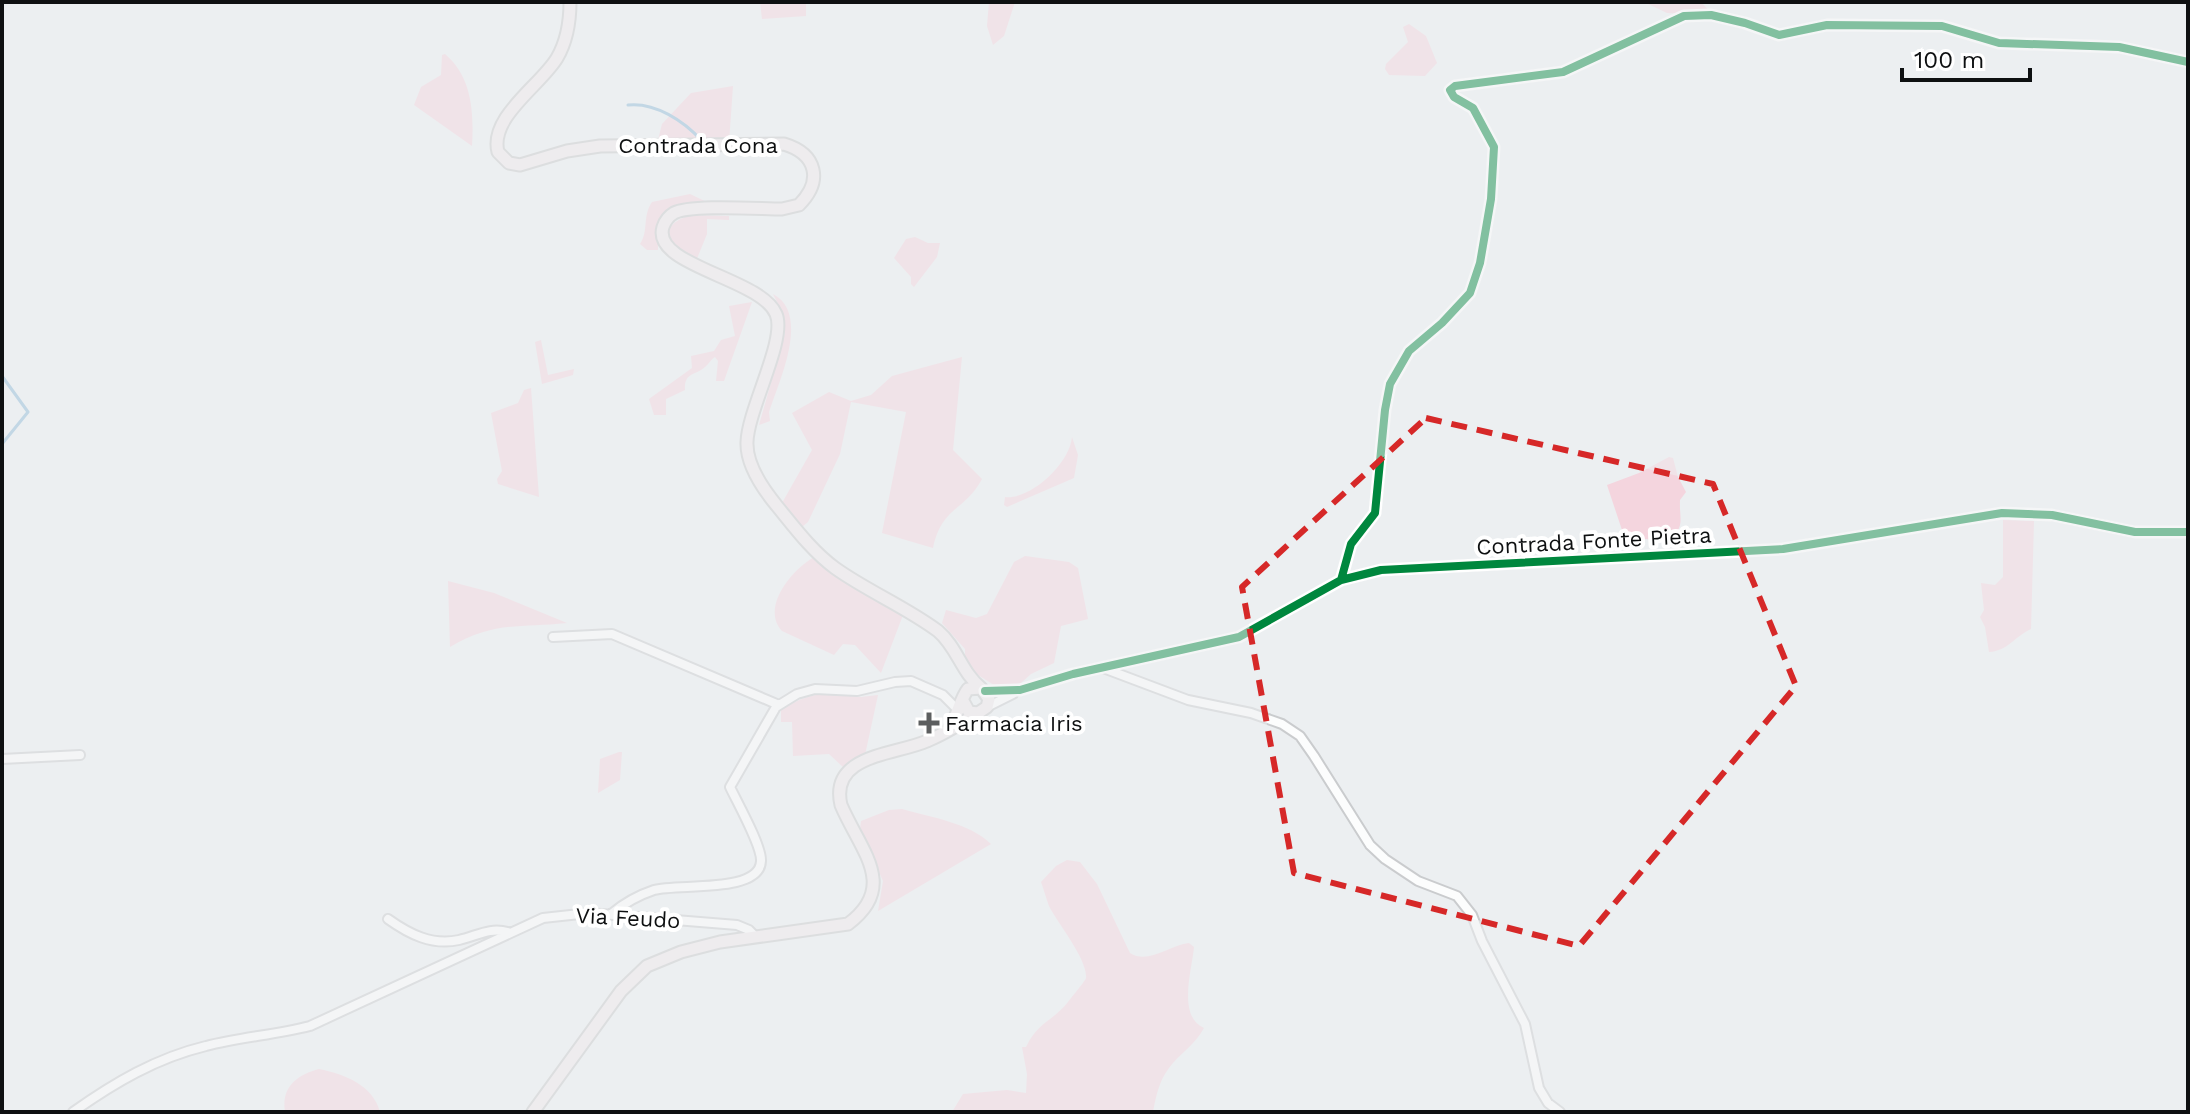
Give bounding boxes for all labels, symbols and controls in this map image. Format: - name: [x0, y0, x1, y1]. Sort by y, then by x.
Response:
- scale bar: [1902, 32, 2030, 82]
- text: 100 m: [1914, 46, 1984, 74]
- street label: Contrada Cona: [618, 133, 778, 158]
- street label: Contrada Fonte Pietra: [1476, 522, 1712, 560]
- place label: Farmacia Iris: [945, 711, 1083, 736]
- marker: Farmacia Iris: [920, 714, 938, 732]
- street label: Via Feudo: [575, 903, 681, 933]

